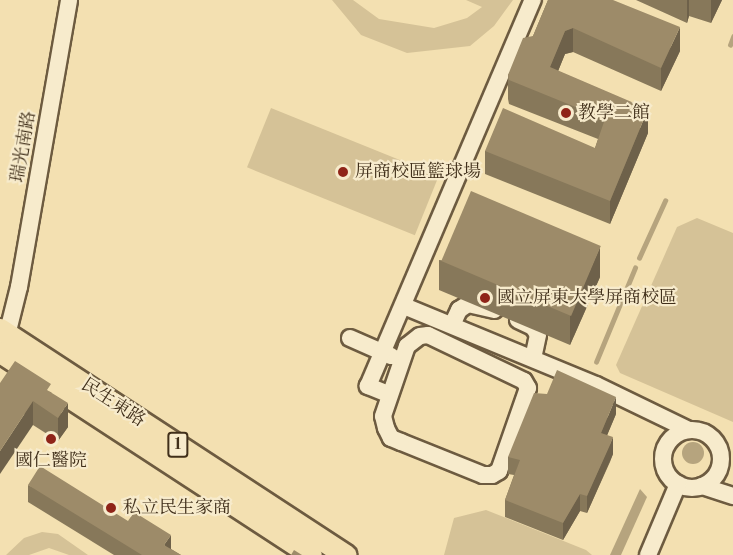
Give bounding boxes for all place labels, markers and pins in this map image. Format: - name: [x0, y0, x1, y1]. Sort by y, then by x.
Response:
- place label: 教學二館: [578, 102, 650, 124]
- marker: 教學二館: [559, 106, 573, 120]
- place label: 屏商校區籃球場: [355, 161, 481, 183]
- marker: 屏商校區籃球場: [336, 165, 350, 179]
- place label: 國立屏東大學屏商校區: [497, 287, 677, 309]
- marker: 國立屏東大學屏商校區: [478, 291, 492, 305]
- marker: 國仁醫院: [42, 430, 60, 448]
- place label: 國仁醫院: [15, 450, 87, 472]
- place label: 私立民生家商: [123, 497, 231, 519]
- marker: 私立民生家商: [104, 501, 118, 515]

